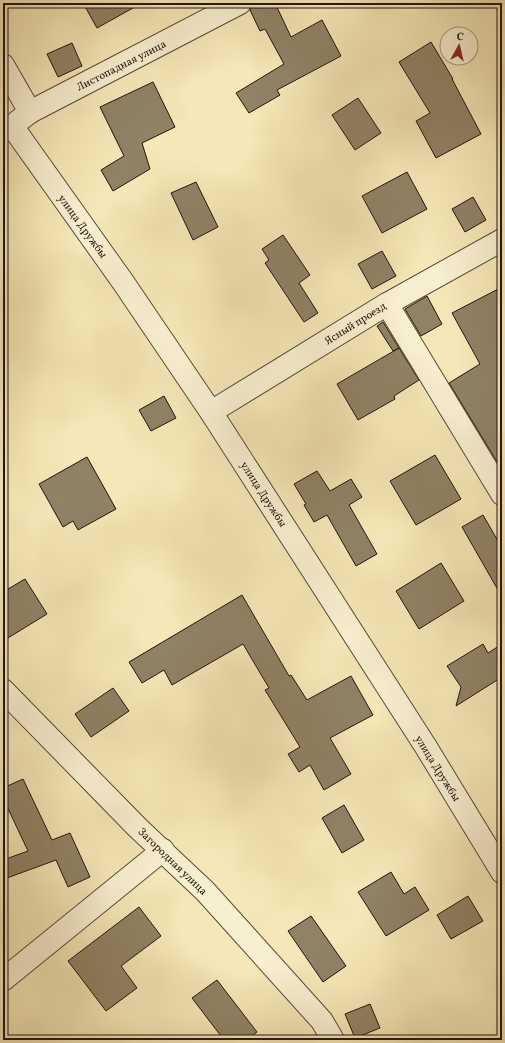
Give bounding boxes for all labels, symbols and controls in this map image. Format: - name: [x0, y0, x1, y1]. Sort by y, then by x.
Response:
- north arrow: [439, 26, 479, 66]
- text: С: [456, 30, 465, 46]
- street label: Листопадная улица: [74, 37, 170, 95]
- street label: улица Дружбы: [54, 192, 110, 262]
- street label: Ясный проезд: [322, 299, 390, 349]
- street label: улица Дружбы: [236, 459, 290, 531]
- street label: улица Дружбы: [410, 733, 463, 805]
- street label: Загородная улица: [134, 825, 210, 899]

